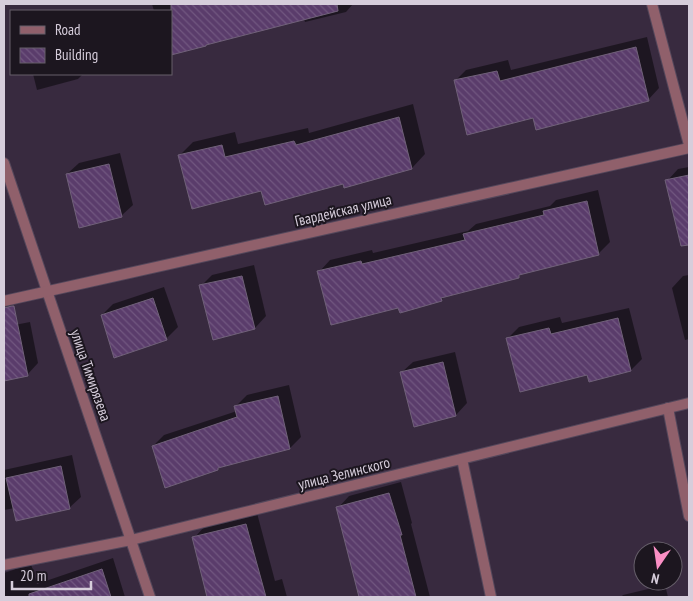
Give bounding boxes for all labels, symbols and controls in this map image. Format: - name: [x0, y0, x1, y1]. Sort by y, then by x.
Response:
- legend: [10, 10, 172, 75]
- text: Road: [55, 20, 81, 39]
- text: Building: [55, 45, 98, 64]
- street label: Гвардейская улица: [293, 190, 393, 230]
- street label: улица Тимирязева: [66, 327, 116, 423]
- street label: улица Зелинского: [296, 452, 392, 494]
- north arrow: [633, 541, 683, 591]
- scale bar: [12, 558, 91, 590]
- text: 20 m: [20, 566, 46, 585]
- text: N: [649, 569, 661, 588]

